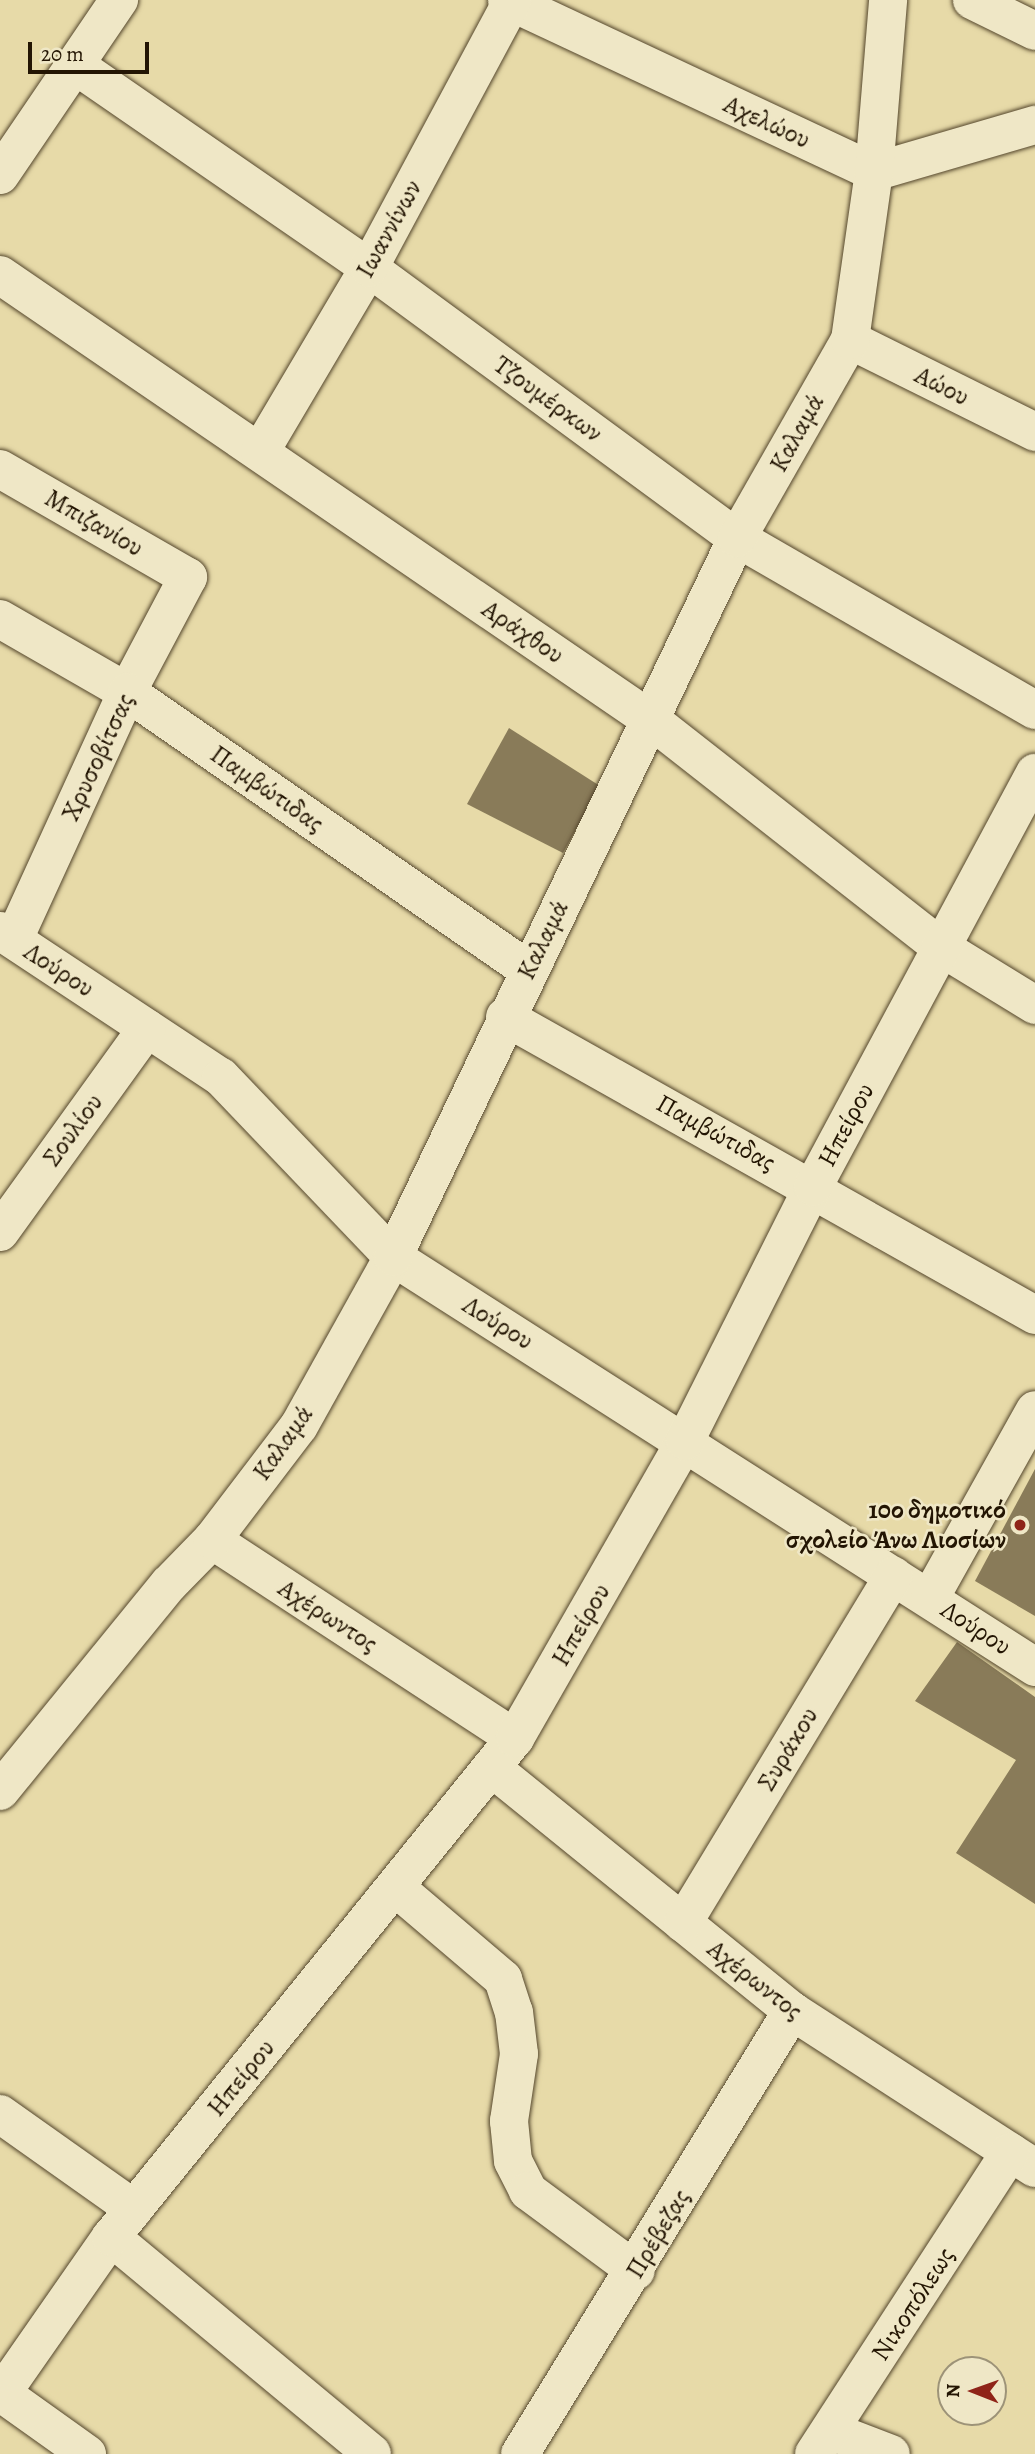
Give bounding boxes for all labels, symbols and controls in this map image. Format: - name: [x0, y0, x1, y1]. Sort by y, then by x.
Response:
- scale bar: [32, 28, 152, 72]
- text: 20 m: [41, 40, 84, 68]
- street label: Αχελώου: [719, 88, 815, 156]
- street label: Ιωαννίνων: [349, 175, 429, 283]
- street label: Τζουμέρκων: [488, 349, 608, 449]
- street label: Αώου: [910, 359, 974, 413]
- street label: Καλαμά: [763, 389, 831, 477]
- street label: Μπιζανίου: [39, 482, 149, 564]
- street label: Αράχθου: [476, 593, 570, 671]
- street label: Χρυσοβίτσας: [55, 688, 141, 826]
- street label: Παμβώτιδας: [204, 739, 330, 839]
- street label: Καλαμά: [510, 895, 576, 985]
- street label: Λούρου: [18, 936, 100, 1004]
- street label: Ηπείρου: [811, 1078, 881, 1172]
- street label: Παμβώτιδας: [651, 1087, 781, 1179]
- street label: Σουλίου: [36, 1088, 110, 1172]
- street label: Λούρου: [457, 1289, 539, 1357]
- street label: Καλαμά: [246, 1399, 320, 1487]
- place label: 10ο δημοτικό σχολείο Άνω Λιοσίων: [786, 1494, 1006, 1556]
- marker: 10ο δημοτικό σχολείο Άνω Λιοσίων: [1012, 1517, 1028, 1533]
- street label: Αχέρωντος: [273, 1572, 383, 1660]
- street label: Ηπείρου: [545, 1578, 617, 1672]
- street label: Λούρου: [935, 1594, 1017, 1662]
- street label: Συράκου: [751, 1702, 825, 1796]
- street label: Αχέρωντος: [701, 1933, 809, 2027]
- street label: Ηπείρου: [201, 2033, 281, 2123]
- street label: Πρέβεζας: [619, 2184, 697, 2284]
- street label: Νικοπόλεως: [865, 2241, 961, 2367]
- north arrow: [937, 2356, 1007, 2426]
- text: N: [940, 2384, 966, 2398]

